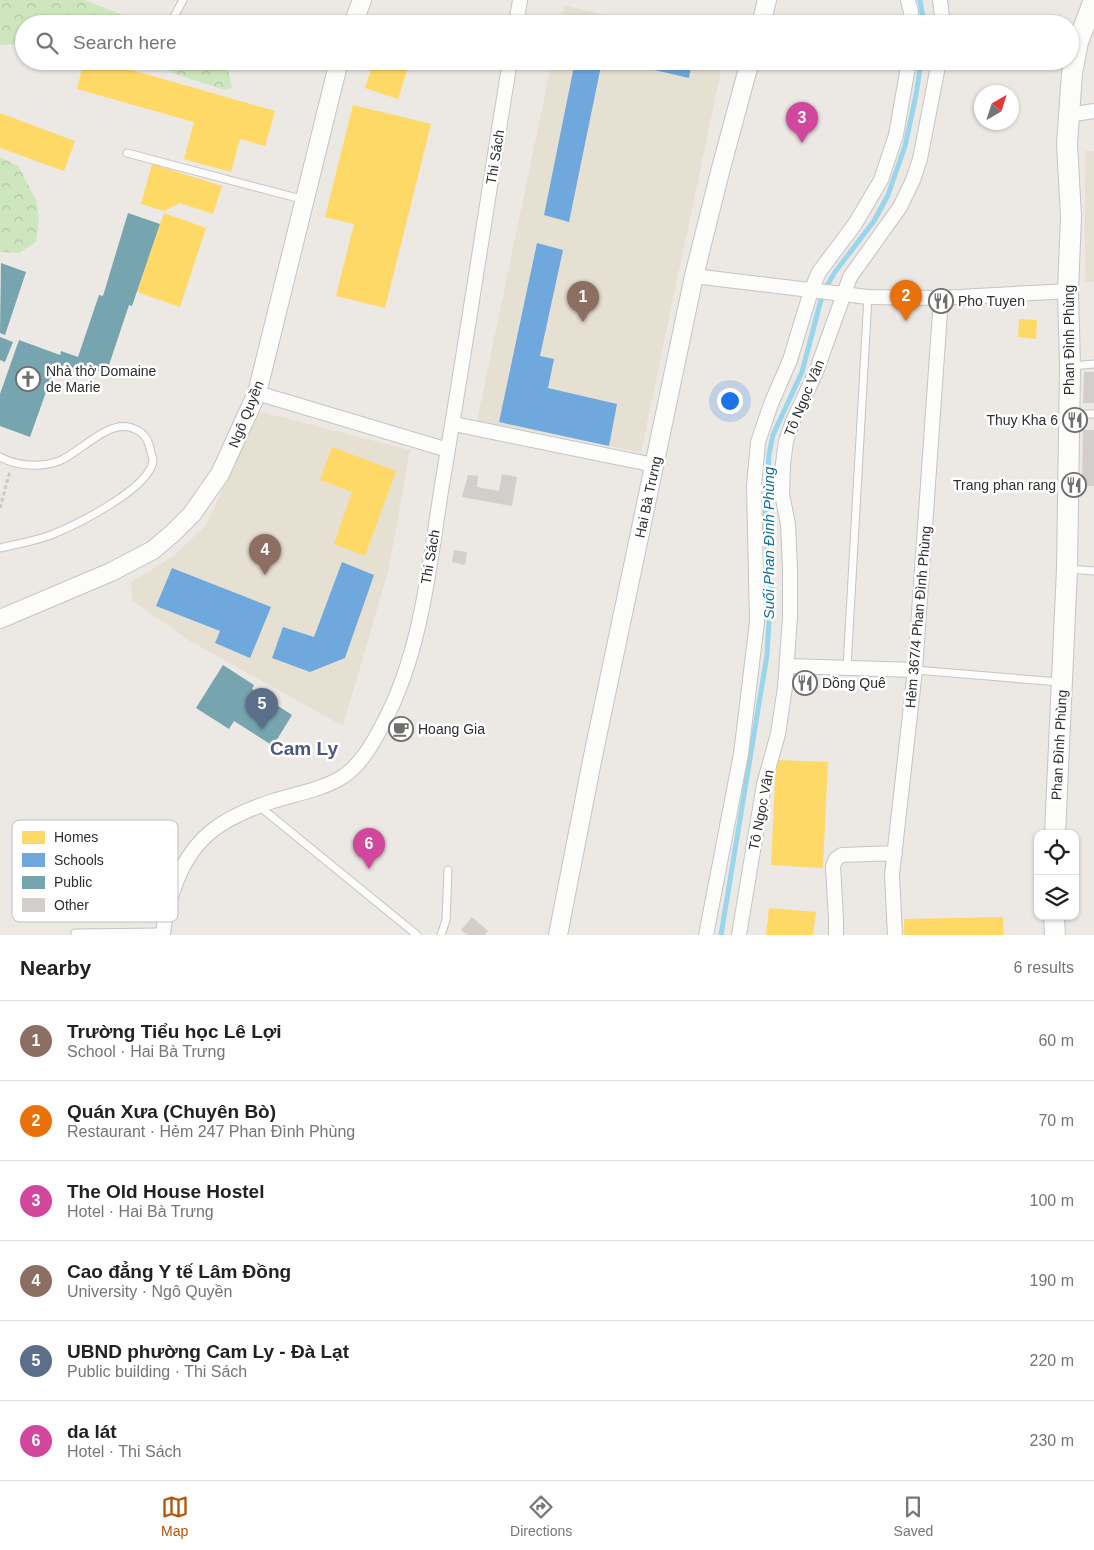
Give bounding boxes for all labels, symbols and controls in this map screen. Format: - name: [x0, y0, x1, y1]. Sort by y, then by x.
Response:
- search box: [15, 15, 1079, 70]
- icon: search: [33, 29, 61, 57]
- text: Search here: [73, 32, 177, 53]
- north arrow: [974, 85, 1019, 130]
- pin: 3: [786, 102, 818, 143]
- street label: Thi Sách: [483, 128, 507, 186]
- pin: 2: [890, 280, 922, 321]
- pin: 1: [567, 281, 599, 322]
- street label: Phan Đình Phùng: [1061, 285, 1077, 395]
- restaurant icon: Pho Tuyen: [928, 288, 954, 314]
- place label: Pho Tuyen: [958, 293, 1025, 309]
- street label: Tô Ngọc Vân: [781, 357, 827, 439]
- place label: Nhà thờ Domaine de Marie: [46, 363, 157, 395]
- church icon: Nhà thờ Domaine de Marie: [15, 366, 41, 392]
- street label: Ngô Quyền: [225, 378, 267, 450]
- your location: [717, 388, 743, 414]
- restaurant icon: Thuy Kha 6: [1062, 407, 1088, 433]
- place label: Thuy Kha 6: [986, 412, 1058, 428]
- street label: Hai Bà Trưng: [632, 455, 664, 539]
- water label: Suối Phan Đình Phùng: [760, 466, 777, 619]
- restaurant icon: Trang phan rang: [1061, 472, 1087, 498]
- place label: Trang phan rang: [953, 477, 1056, 493]
- street label: Hẻm 367/4 Phan Đình Phùng: [902, 525, 934, 709]
- street label: Thi Sách: [417, 528, 443, 586]
- pin: 4: [249, 534, 281, 575]
- restaurant icon: Dồng Quê: [792, 670, 818, 696]
- place label: Dồng Quê: [822, 675, 886, 691]
- pin: 5: [246, 688, 278, 729]
- street label: Phan Đình Phùng: [1048, 689, 1070, 801]
- cafe icon: Hoang Gia: [388, 716, 414, 742]
- place label: Hoang Gia: [418, 721, 485, 737]
- district label: Cam Ly: [270, 738, 338, 759]
- street label: Tô Ngọc Vân: [745, 768, 777, 852]
- legend: [12, 820, 178, 922]
- pin: 6: [353, 828, 385, 869]
- text: Homes: [54, 829, 98, 845]
- map controls: [1034, 830, 1079, 920]
- button: locate: [1034, 830, 1079, 875]
- text: Schools: [54, 852, 104, 868]
- text: Public: [54, 874, 92, 890]
- button: layers: [1034, 875, 1079, 920]
- text: Other: [54, 897, 89, 913]
- text: Nearby: [20, 956, 91, 979]
- text: 6 results: [1014, 959, 1074, 976]
- text: Trường Tiểu học Lê Lợi: [67, 1021, 282, 1042]
- text: 1: [32, 1032, 40, 1049]
- text: 60 m: [1038, 1032, 1074, 1049]
- text: School · Hai Bà Trưng: [67, 1043, 225, 1060]
- text: Quán Xưa (Chuyên Bò): [67, 1101, 276, 1122]
- text: 2: [32, 1112, 40, 1129]
- text: 70 m: [1038, 1112, 1074, 1129]
- text: Restaurant · Hẻm 247 Phan Đình Phùng: [67, 1123, 355, 1140]
- text: The Old House Hostel: [67, 1181, 264, 1202]
- text: 3: [32, 1192, 40, 1209]
- text: 100 m: [1030, 1192, 1074, 1209]
- text: Hotel · Hai Bà Trưng: [67, 1203, 214, 1220]
- text: Cao đẳng Y tế Lâm Đồng: [67, 1261, 291, 1282]
- text: 4: [32, 1272, 40, 1289]
- text: 190 m: [1030, 1272, 1074, 1289]
- text: University · Ngô Quyền: [67, 1283, 232, 1300]
- text: UBND phường Cam Ly - Đà Lạt: [67, 1341, 349, 1362]
- text: 5: [32, 1352, 40, 1369]
- text: 220 m: [1030, 1352, 1074, 1369]
- text: Public building · Thi Sách: [67, 1363, 247, 1380]
- text: da lát: [67, 1421, 117, 1442]
- text: 6: [32, 1432, 40, 1449]
- text: 230 m: [1030, 1432, 1074, 1449]
- text: Hotel · Thi Sách: [67, 1443, 181, 1460]
- tab: Map: [161, 1493, 189, 1539]
- tab: Directions: [510, 1493, 572, 1539]
- tab: Saved: [894, 1493, 933, 1539]

